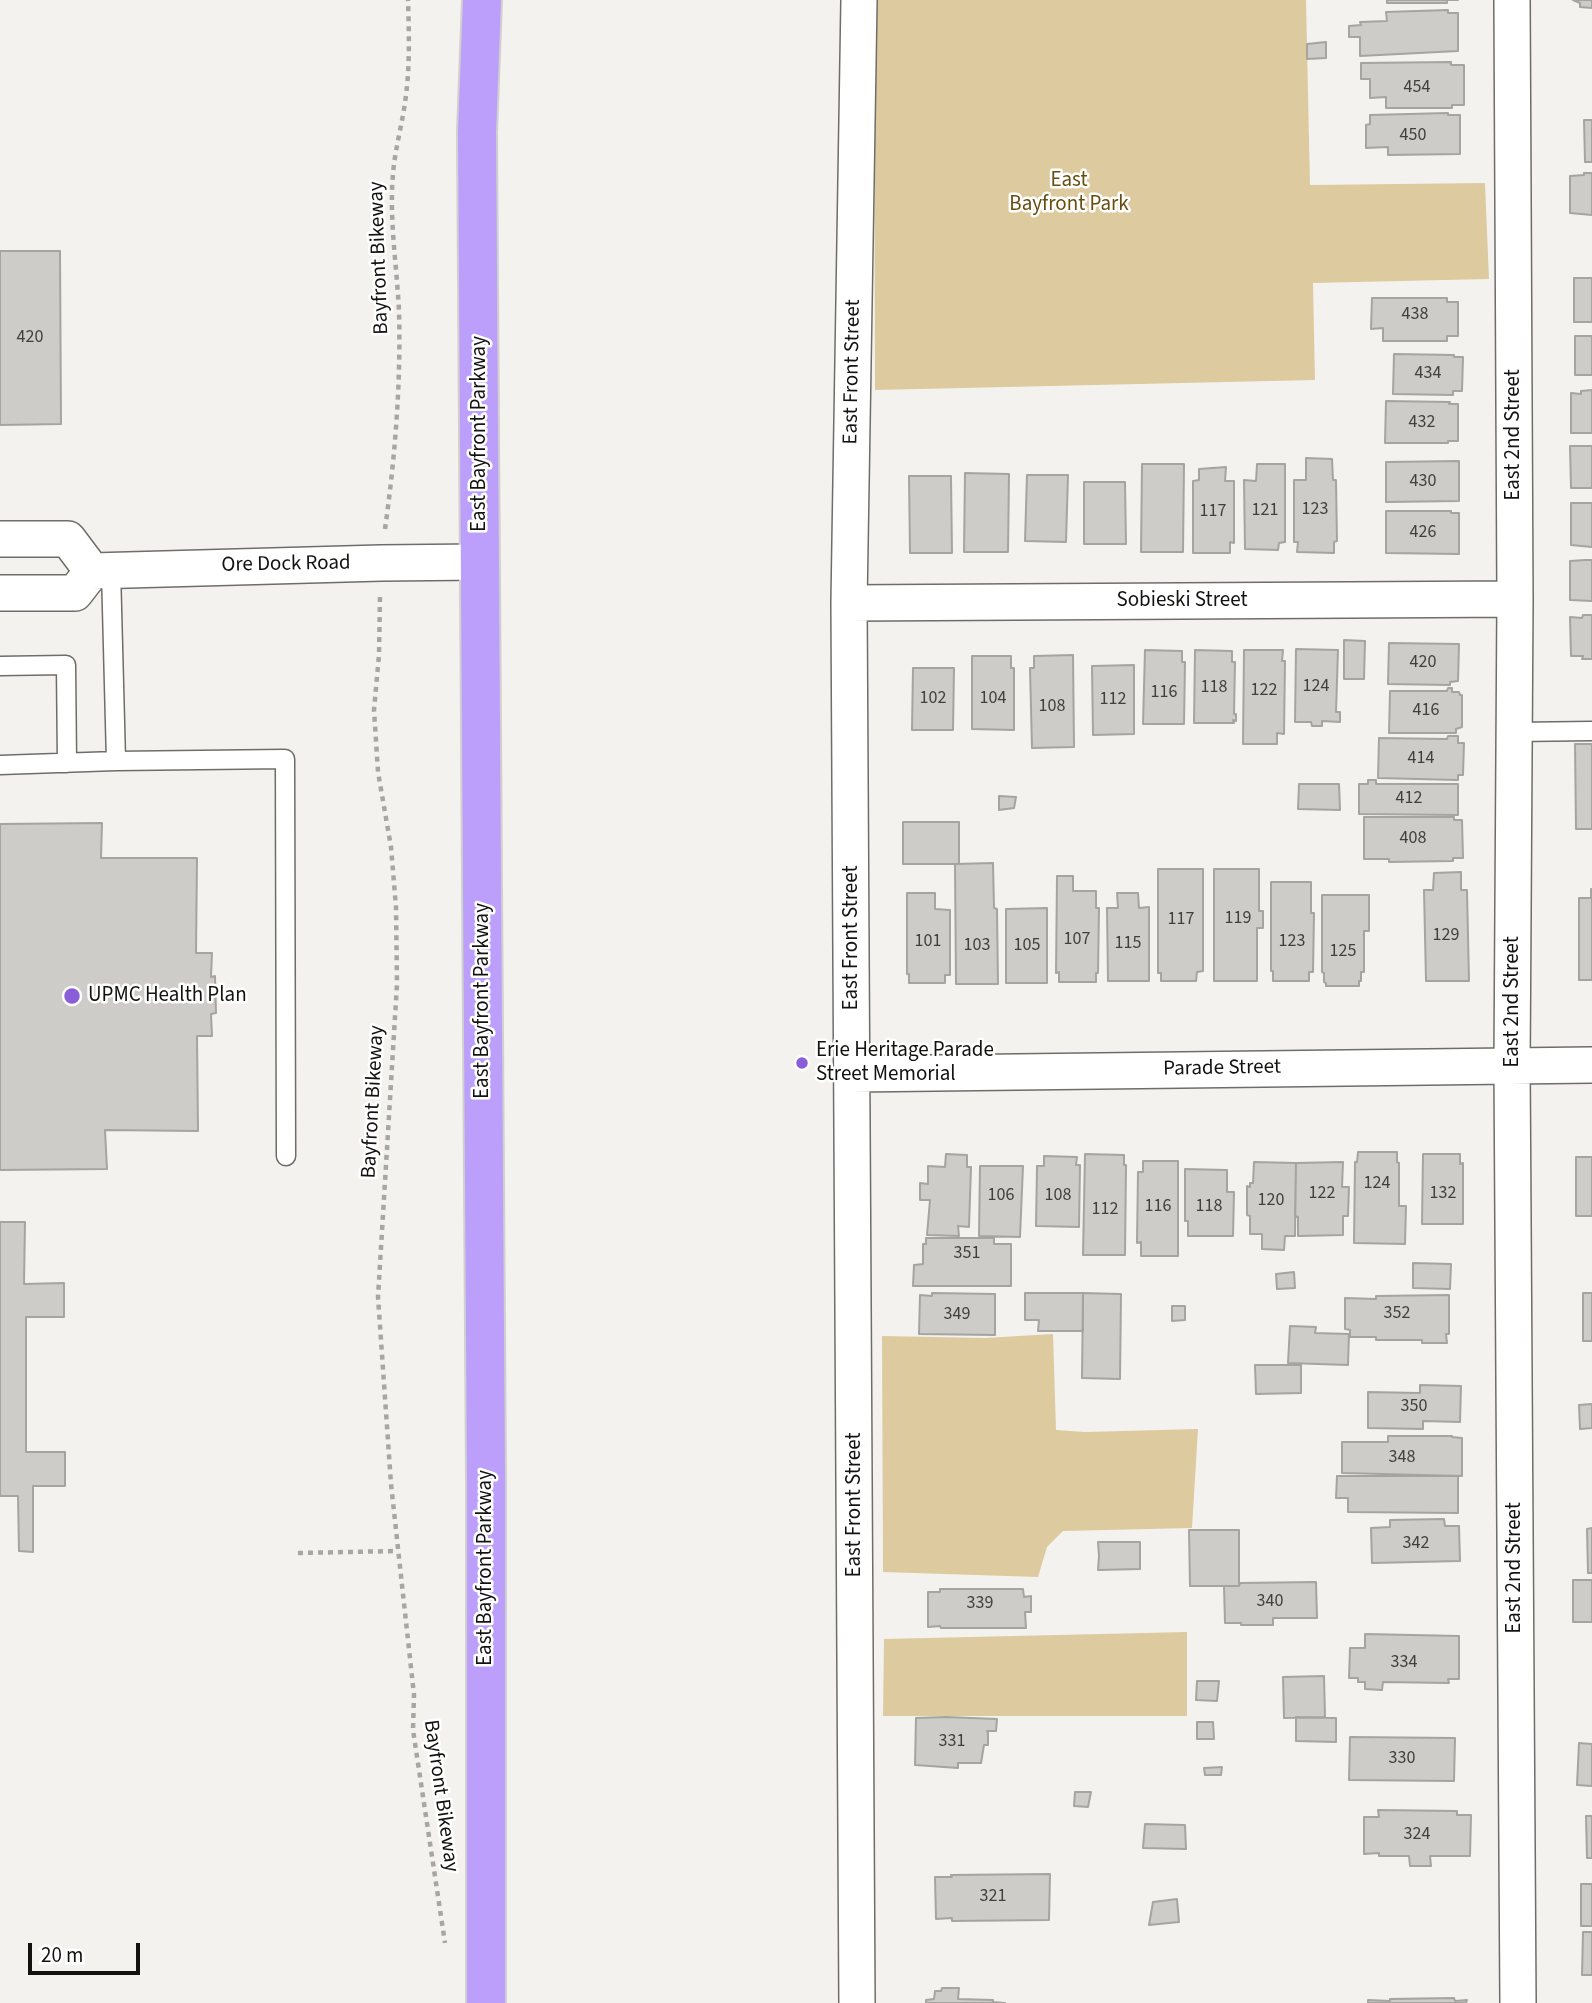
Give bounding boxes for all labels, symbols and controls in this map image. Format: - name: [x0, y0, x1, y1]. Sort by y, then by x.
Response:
- house number: 454: [1404, 77, 1430, 99]
- house number: 450: [1400, 125, 1426, 147]
- park label: East Bayfront Park: [1009, 168, 1129, 218]
- street label: Bayfront Bikeway: [365, 181, 395, 335]
- street label: East Front Street: [839, 299, 867, 445]
- house number: 438: [1402, 304, 1428, 326]
- house number: 420: [17, 327, 43, 349]
- street label: East Bayfront Parkway: [467, 336, 493, 532]
- house number: 434: [1415, 363, 1441, 385]
- street label: East 2nd Street: [1501, 369, 1527, 501]
- house number: 432: [1409, 412, 1435, 434]
- house number: 430: [1410, 471, 1436, 493]
- house number: 123: [1302, 499, 1328, 521]
- house number: 121: [1252, 500, 1278, 522]
- house number: 117: [1200, 501, 1226, 523]
- house number: 426: [1410, 522, 1436, 544]
- street label: Ore Dock Road: [221, 551, 351, 579]
- street label: Sobieski Street: [1117, 588, 1247, 614]
- house number: 420: [1410, 652, 1436, 674]
- house number: 124: [1303, 676, 1329, 698]
- house number: 118: [1201, 677, 1227, 699]
- house number: 122: [1251, 680, 1277, 702]
- house number: 116: [1151, 682, 1177, 704]
- house number: 102: [920, 688, 946, 710]
- house number: 104: [980, 688, 1006, 710]
- house number: 112: [1100, 689, 1126, 711]
- house number: 108: [1039, 696, 1065, 718]
- house number: 416: [1413, 700, 1439, 722]
- house number: 414: [1408, 748, 1434, 770]
- house number: 412: [1396, 788, 1422, 810]
- house number: 408: [1400, 828, 1426, 850]
- street label: East Front Street: [839, 865, 865, 1011]
- street label: East Bayfront Parkway: [470, 903, 496, 1099]
- house number: 119: [1225, 908, 1251, 930]
- house number: 117: [1168, 909, 1194, 931]
- house number: 129: [1433, 925, 1459, 947]
- house number: 107: [1064, 929, 1090, 951]
- house number: 101: [915, 931, 941, 953]
- house number: 123: [1279, 931, 1305, 953]
- house number: 115: [1115, 933, 1141, 955]
- house number: 103: [964, 935, 990, 957]
- house number: 105: [1014, 935, 1040, 957]
- street label: East 2nd Street: [1500, 936, 1526, 1068]
- house number: 125: [1330, 941, 1356, 963]
- place label: UPMC Health Plan: [88, 983, 247, 1009]
- marker: UPMC Health Plan: [62, 986, 82, 1006]
- street label: Bayfront Bikeway: [357, 1025, 391, 1179]
- place label: Erie Heritage Parade Street Memorial: [816, 1038, 994, 1088]
- marker: Erie Heritage Parade Street Memorial: [794, 1055, 810, 1071]
- street label: Parade Street: [1163, 1055, 1281, 1083]
- house number: 124: [1364, 1173, 1390, 1195]
- house number: 122: [1309, 1183, 1335, 1205]
- house number: 132: [1430, 1183, 1456, 1205]
- house number: 106: [988, 1185, 1014, 1207]
- house number: 108: [1045, 1185, 1071, 1207]
- house number: 120: [1258, 1190, 1284, 1212]
- house number: 116: [1145, 1196, 1171, 1218]
- house number: 118: [1196, 1196, 1222, 1218]
- house number: 112: [1092, 1199, 1118, 1221]
- house number: 351: [954, 1243, 980, 1265]
- house number: 352: [1384, 1303, 1410, 1325]
- house number: 349: [944, 1304, 970, 1326]
- house number: 350: [1401, 1396, 1427, 1418]
- street label: East Front Street: [842, 1432, 868, 1578]
- house number: 348: [1389, 1447, 1415, 1469]
- street label: East Bayfront Parkway: [473, 1470, 499, 1666]
- street label: East 2nd Street: [1502, 1502, 1528, 1634]
- house number: 342: [1403, 1533, 1429, 1555]
- house number: 340: [1257, 1591, 1283, 1613]
- house number: 339: [967, 1593, 993, 1615]
- house number: 334: [1391, 1652, 1417, 1674]
- street label: Bayfront Bikeway: [417, 1718, 463, 1874]
- house number: 331: [939, 1731, 965, 1753]
- house number: 330: [1389, 1748, 1415, 1770]
- house number: 324: [1404, 1824, 1430, 1846]
- house number: 321: [980, 1886, 1006, 1908]
- scale bar: [32, 1930, 144, 1974]
- text: 20 m: [41, 1940, 83, 1970]

